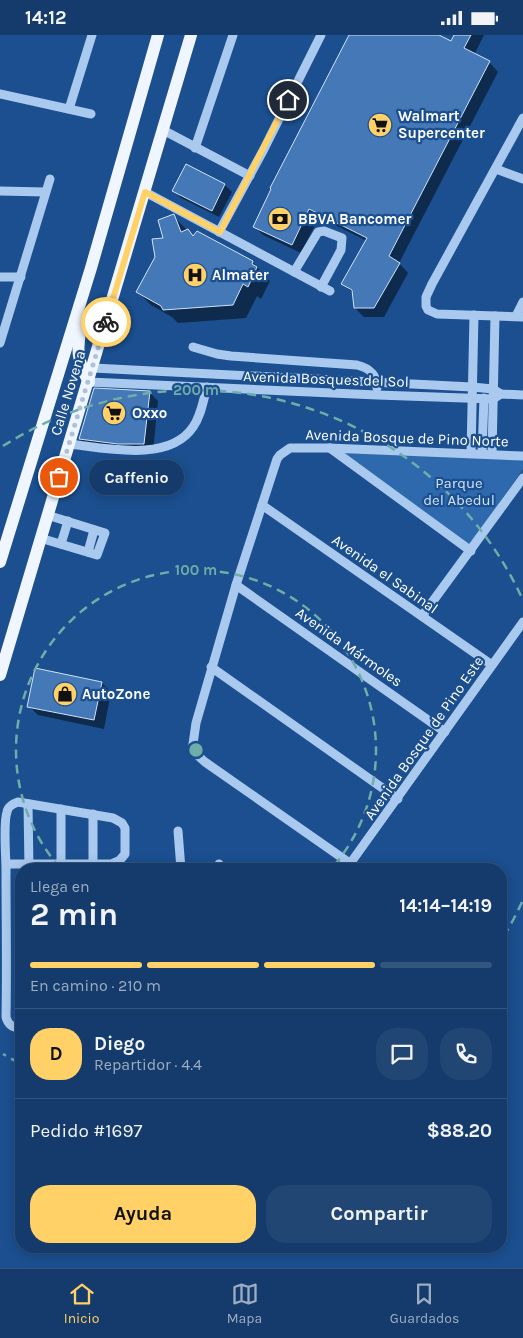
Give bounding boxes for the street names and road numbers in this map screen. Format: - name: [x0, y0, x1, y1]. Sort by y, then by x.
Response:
- street label: Calle Novena: [47, 348, 89, 438]
- street label: Avenida Bosques del Sol: [243, 367, 409, 391]
- street label: Avenida Bosque de Pino Norte: [305, 425, 509, 451]
- street label: Avenida el Sabinal: [328, 531, 442, 617]
- street label: Avenida Mármoles: [292, 603, 406, 691]
- street label: Avenida Bosque de Pino Este: [361, 653, 487, 823]

